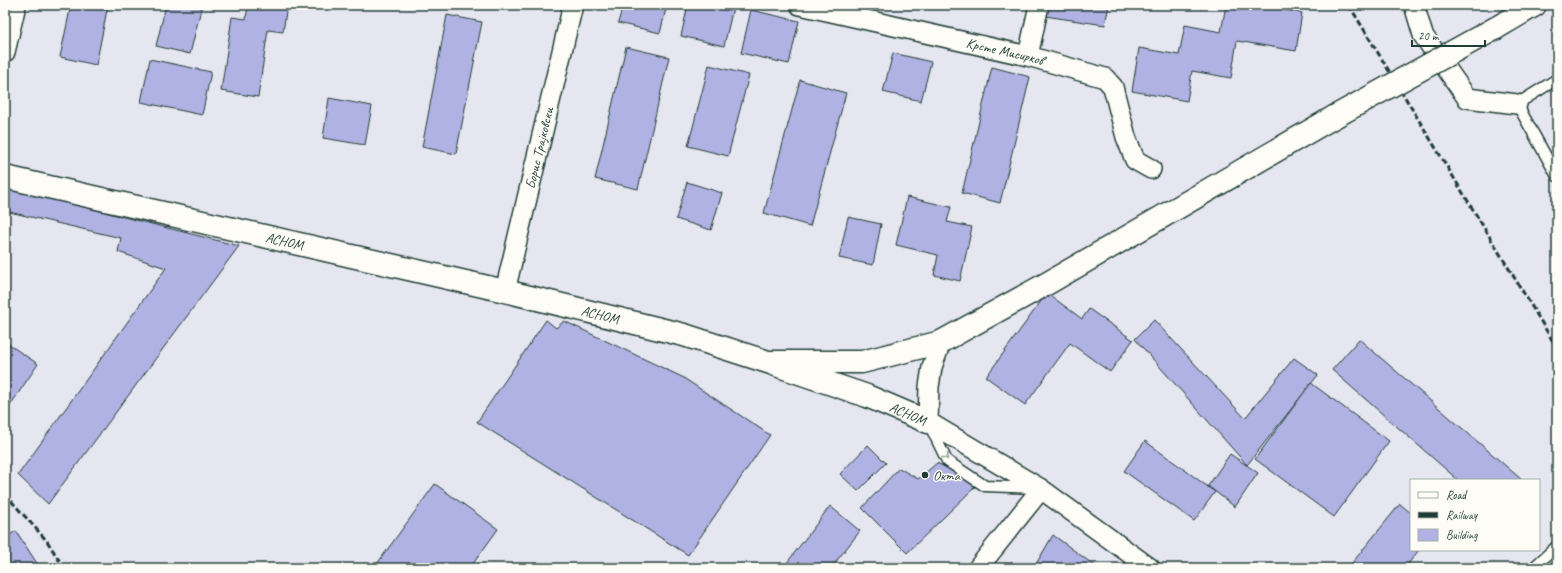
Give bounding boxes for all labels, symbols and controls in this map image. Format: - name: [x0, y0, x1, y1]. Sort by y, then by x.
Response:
- scale bar: [1412, 22, 1485, 48]
- text: 20 m: [1418, 28, 1440, 44]
- street label: Крсте Мисирков: [965, 34, 1049, 70]
- street label: Борис Трајковски: [522, 105, 558, 190]
- street label: АСНОМ: [264, 229, 306, 254]
- street label: АСНОМ: [580, 302, 622, 328]
- street label: АСНОМ: [887, 399, 930, 430]
- one-way arrow: [941, 453, 948, 460]
- place label: Окта: [933, 467, 961, 484]
- marker: Окта: [920, 470, 930, 480]
- legend: [1410, 479, 1540, 551]
- text: Road: [1446, 487, 1468, 503]
- text: Railway: [1446, 507, 1478, 523]
- text: Building: [1446, 527, 1478, 543]

